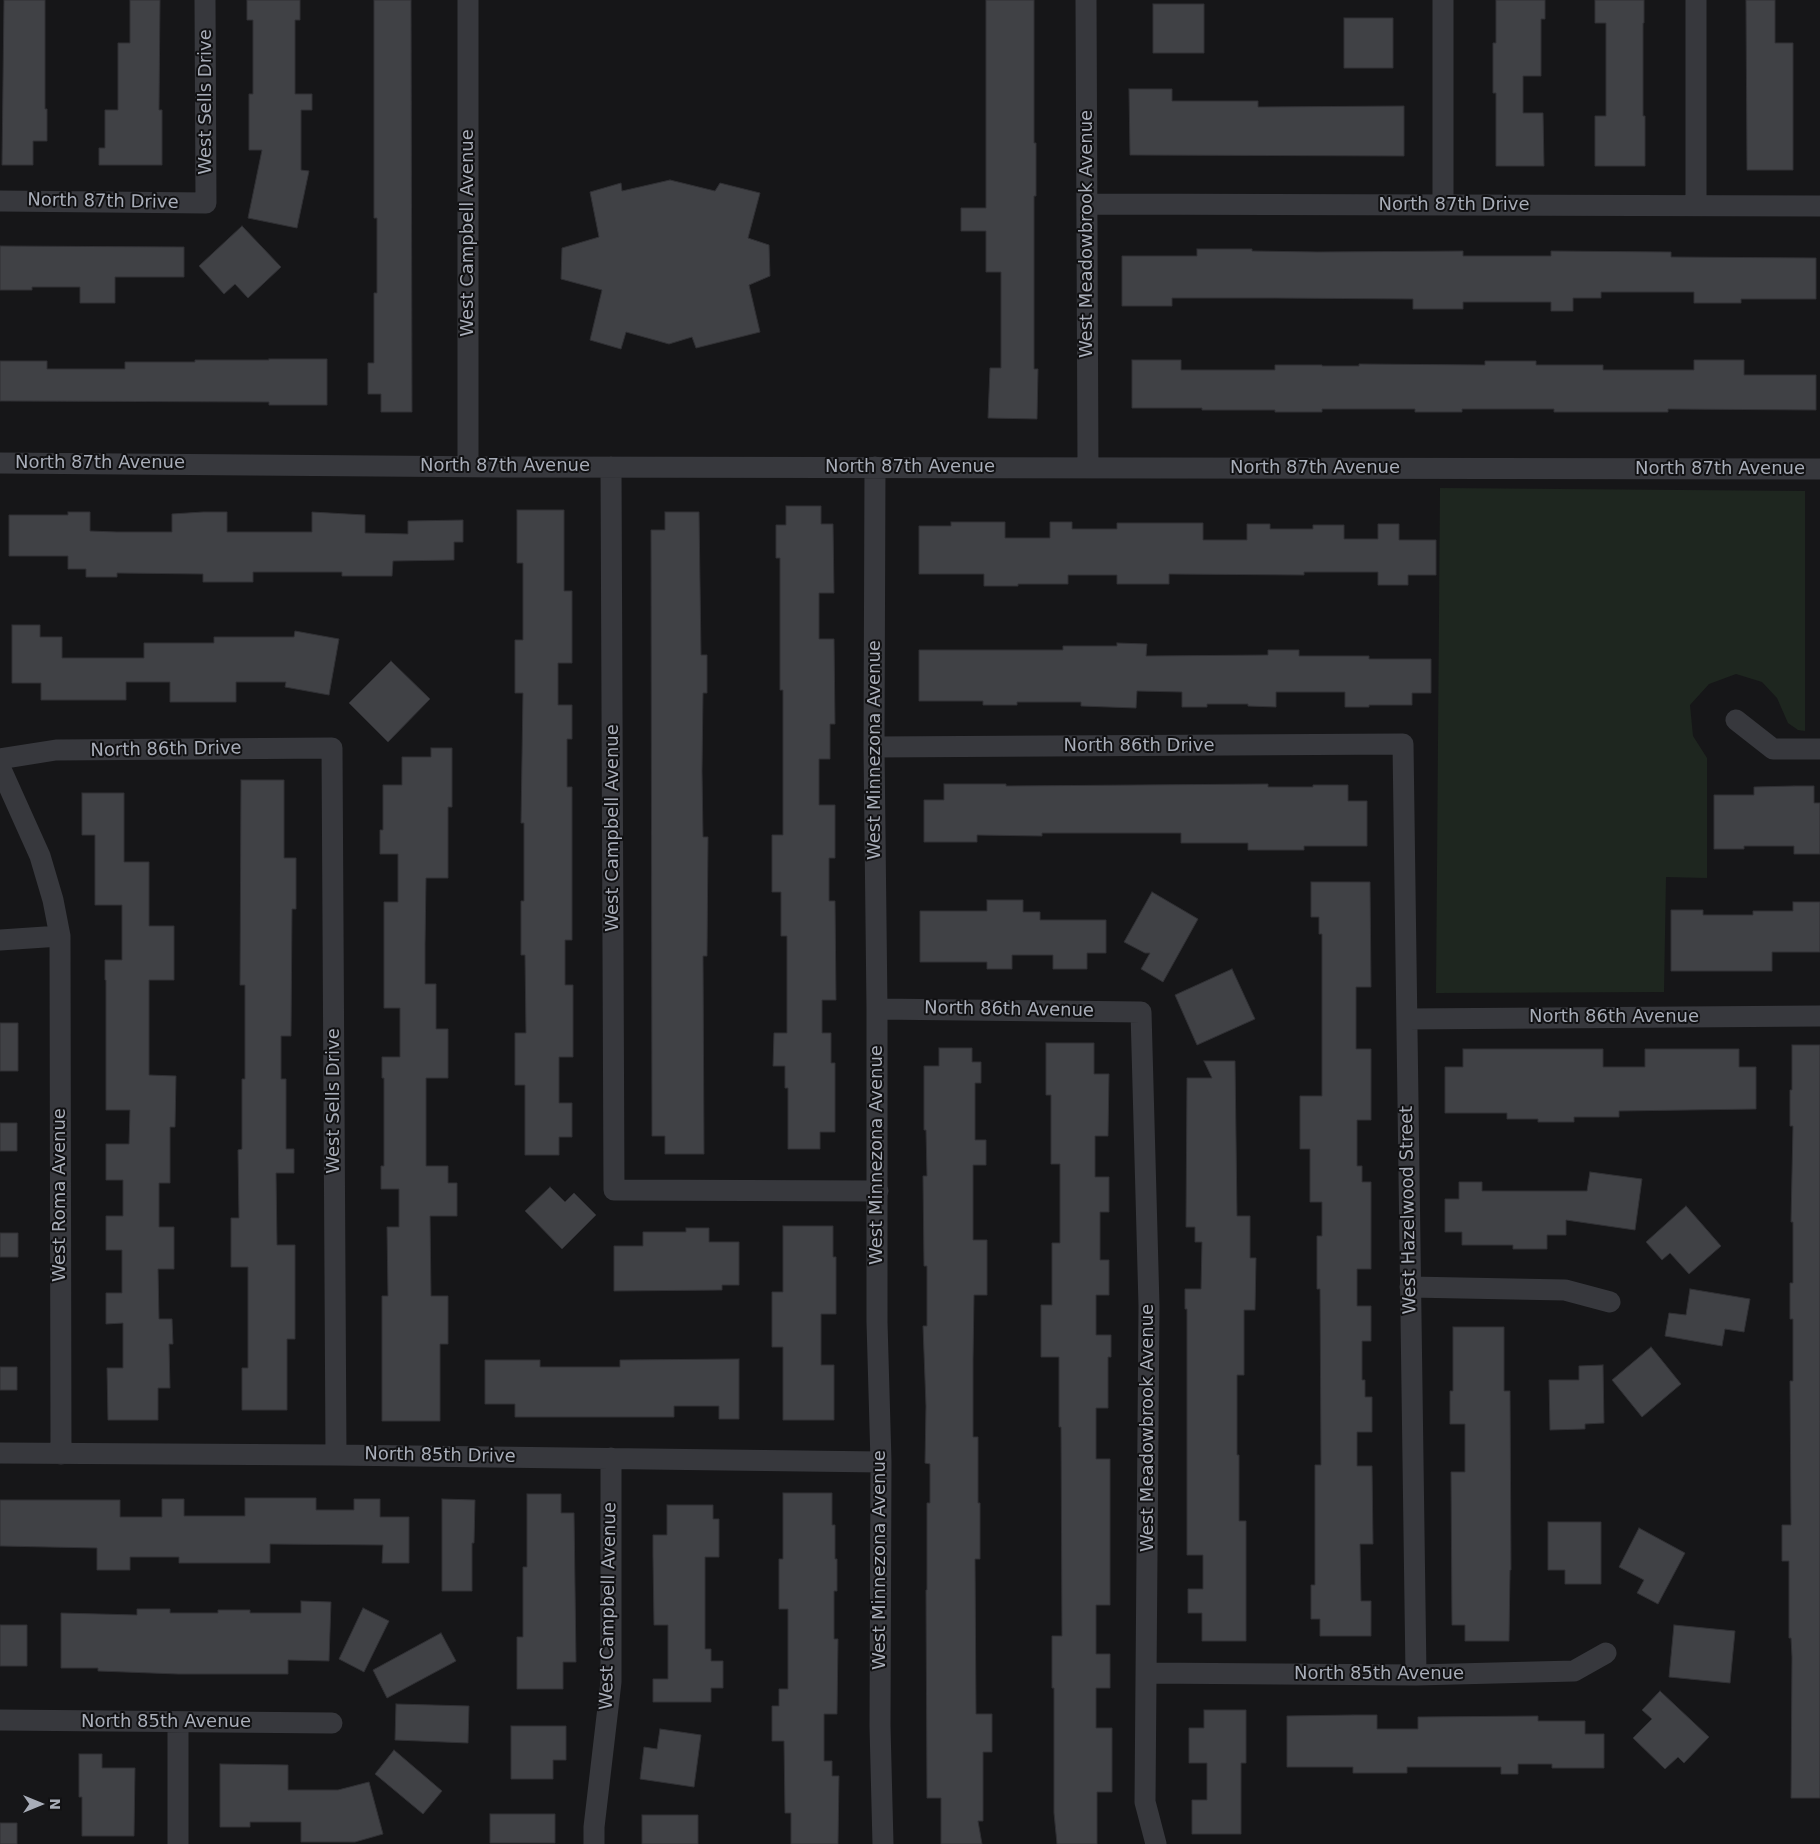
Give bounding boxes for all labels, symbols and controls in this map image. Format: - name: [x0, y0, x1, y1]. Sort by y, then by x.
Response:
- street label: West Sells Drive: [195, 29, 217, 175]
- street label: West Meadowbrook Avenue: [1076, 110, 1098, 358]
- street label: West Campbell Avenue: [457, 129, 479, 337]
- street label: North 87th Drive: [27, 190, 179, 214]
- street label: North 87th Drive: [1378, 194, 1530, 216]
- street label: North 87th Avenue: [15, 452, 185, 474]
- street label: North 87th Avenue: [420, 455, 590, 477]
- street label: North 87th Avenue: [825, 456, 995, 478]
- street label: North 87th Avenue: [1230, 457, 1400, 479]
- street label: North 87th Avenue: [1635, 458, 1805, 480]
- street label: West Minnezona Avenue: [864, 640, 886, 860]
- street label: West Campbell Avenue: [602, 724, 624, 932]
- street label: North 86th Drive: [1063, 735, 1215, 757]
- street label: North 86th Drive: [90, 738, 242, 762]
- street label: North 86th Avenue: [924, 998, 1094, 1022]
- street label: North 86th Avenue: [1529, 1006, 1699, 1028]
- street label: West Sells Drive: [323, 1028, 345, 1174]
- street label: West Minnezona Avenue: [866, 1045, 888, 1265]
- street label: West Hazelwood Street: [1396, 1106, 1422, 1314]
- street label: West Roma Avenue: [49, 1108, 71, 1282]
- street label: West Meadowbrook Avenue: [1137, 1304, 1159, 1552]
- street label: North 85th Drive: [364, 1444, 516, 1468]
- street label: West Minnezona Avenue: [869, 1450, 891, 1670]
- street label: West Campbell Avenue: [596, 1502, 622, 1710]
- street label: North 85th Avenue: [1294, 1663, 1464, 1685]
- street label: North 85th Avenue: [81, 1711, 251, 1733]
- north arrow: [15, 1779, 65, 1829]
- text: N: [47, 1798, 63, 1810]

